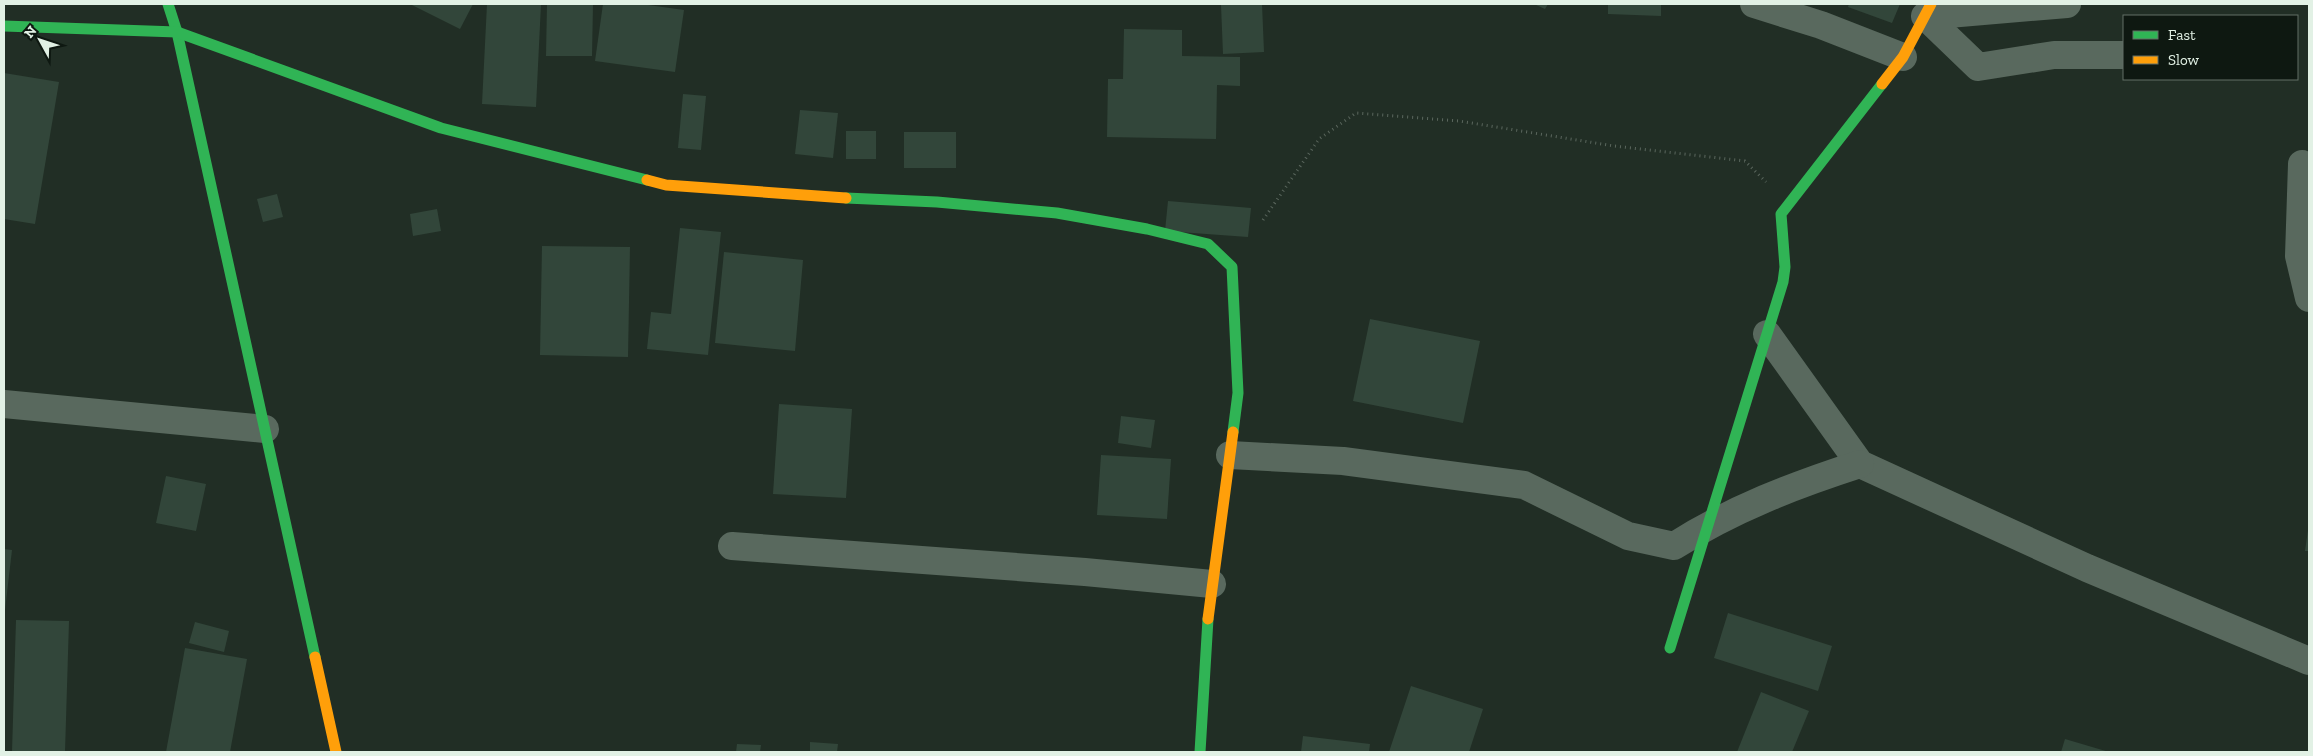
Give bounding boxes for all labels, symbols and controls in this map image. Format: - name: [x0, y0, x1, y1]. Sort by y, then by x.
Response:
- north arrow: [15, 15, 65, 65]
- legend: [2123, 15, 2298, 80]
- text: N: [20, 22, 41, 42]
- text: Fast: [2168, 26, 2196, 44]
- text: Slow: [2168, 51, 2200, 69]

